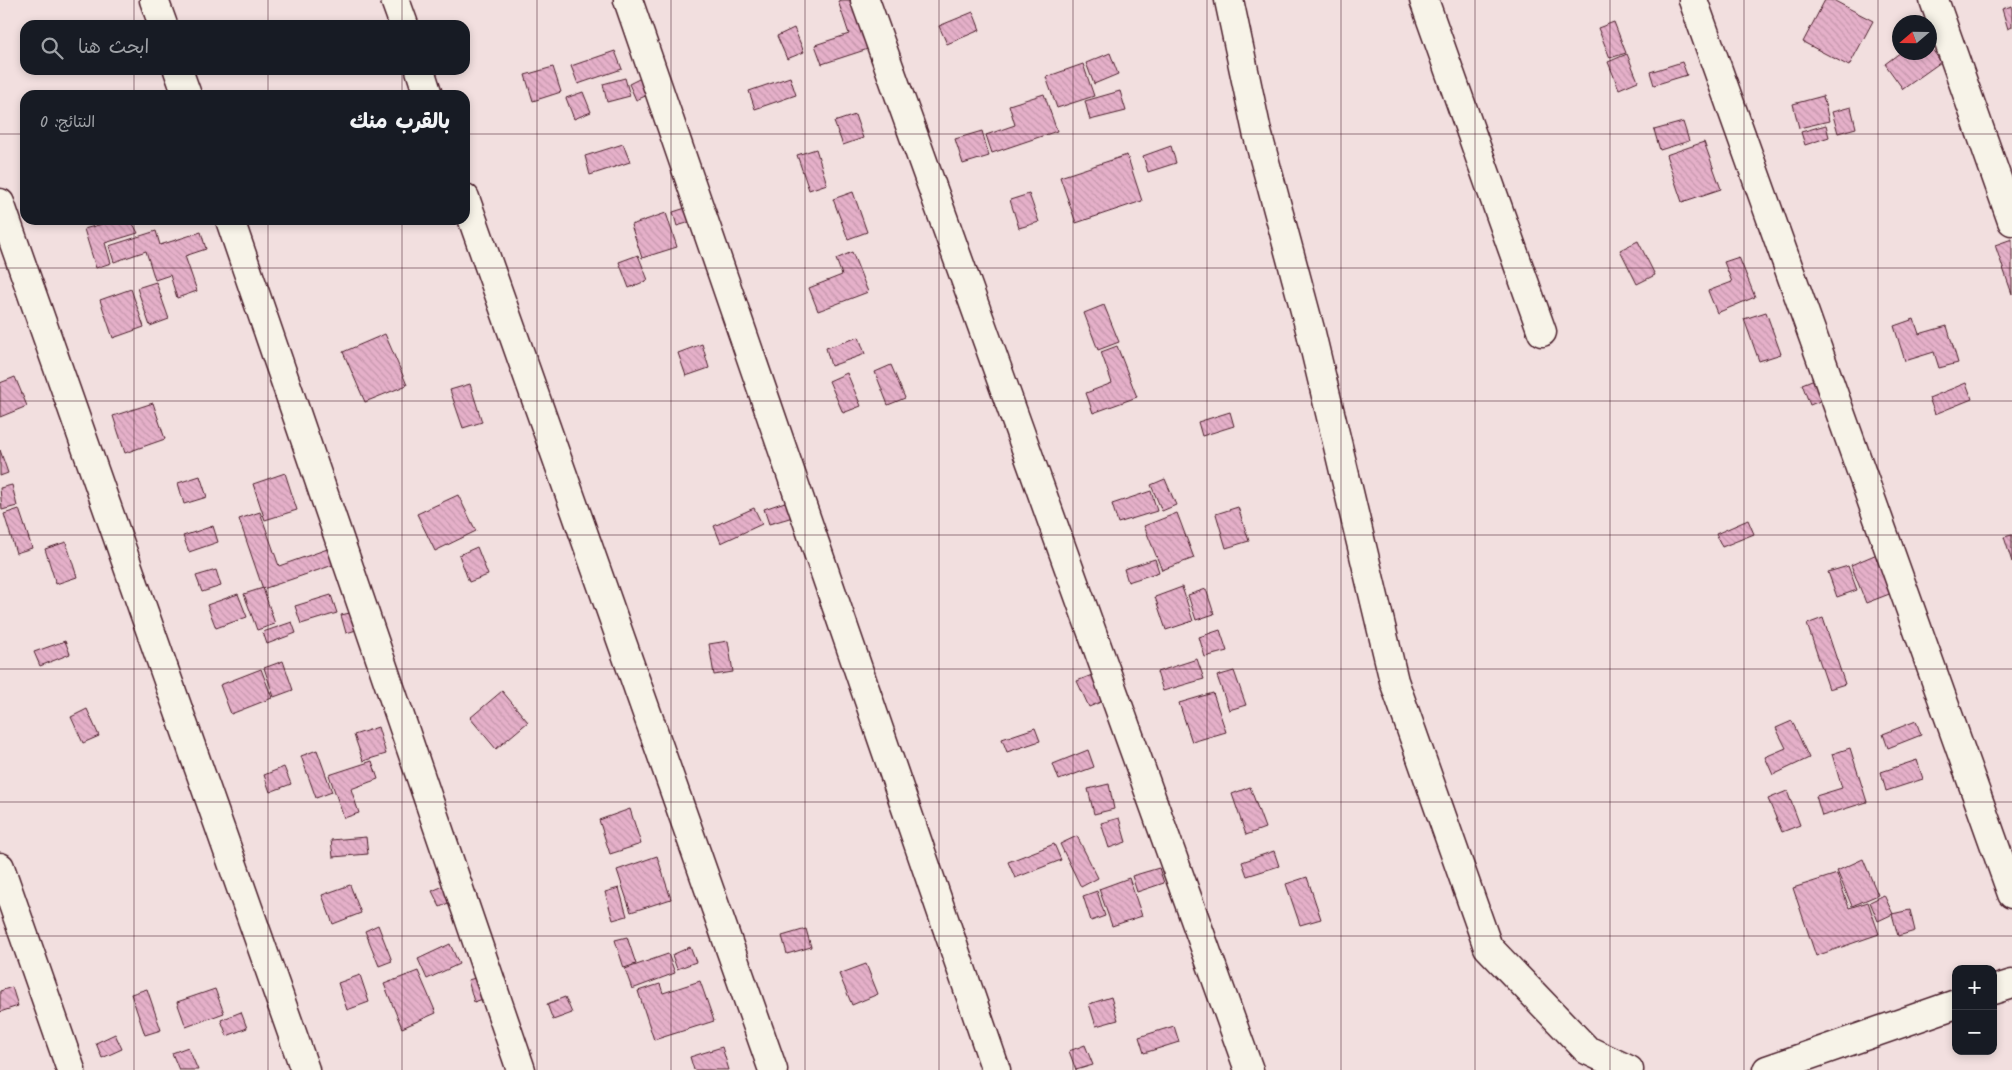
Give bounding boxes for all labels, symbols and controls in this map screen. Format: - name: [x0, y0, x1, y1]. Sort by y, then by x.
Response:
- north arrow: [1892, 15, 1937, 60]
- search box: [20, 20, 470, 75]
- text: ابحث هنا: [78, 33, 149, 63]
- icon: search: [38, 34, 66, 62]
- text: بالقرب منك: [350, 106, 450, 139]
- text: النتائج: 0: [40, 110, 95, 135]
- map controls: [1952, 965, 1997, 1055]
- button: +: [1952, 965, 1997, 1010]
- button: −: [1952, 1010, 1997, 1055]

